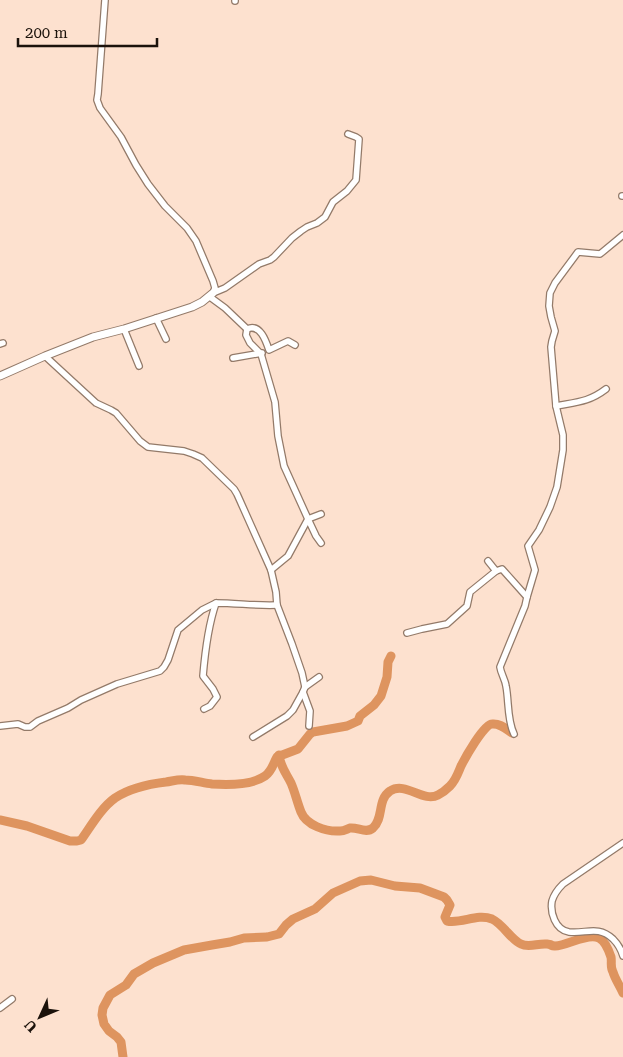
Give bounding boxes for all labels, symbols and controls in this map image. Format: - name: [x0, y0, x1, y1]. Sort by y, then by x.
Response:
- scale bar: [18, 15, 156, 47]
- text: 200 m: [25, 24, 68, 42]
- north arrow: [15, 992, 65, 1042]
- text: U: [21, 1016, 40, 1035]

